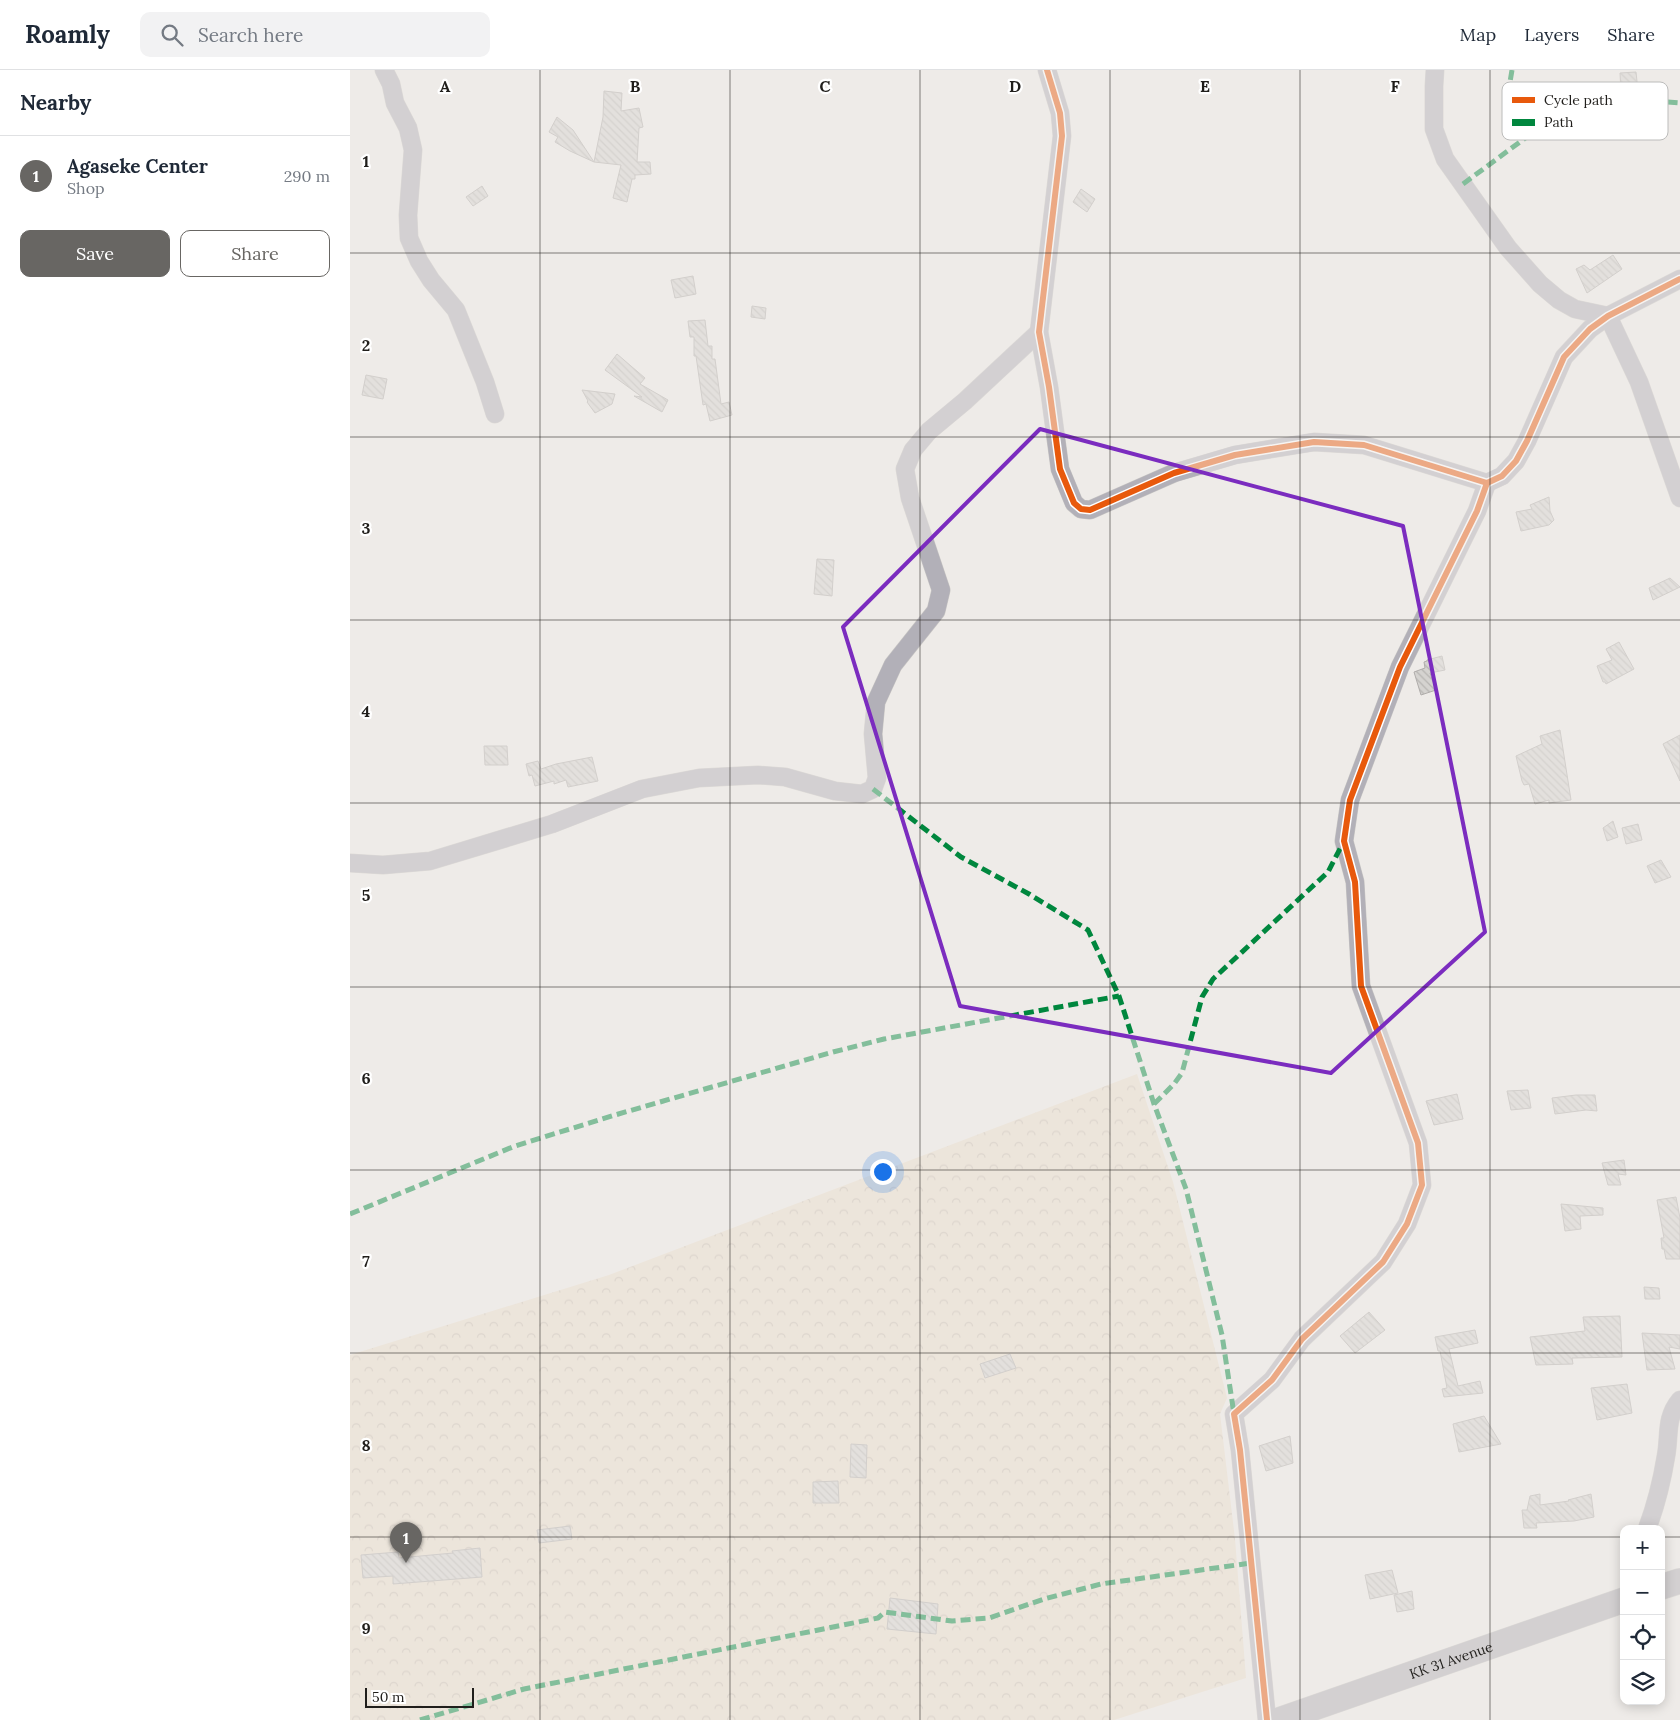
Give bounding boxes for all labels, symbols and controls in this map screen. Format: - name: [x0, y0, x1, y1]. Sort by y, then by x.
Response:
- search box: [140, 12, 490, 57]
- text: Roamly: [25, 19, 110, 50]
- icon: search: [158, 21, 186, 49]
- text: Search here: [198, 23, 303, 47]
- text: Map: [1460, 23, 1496, 46]
- text: Layers: [1524, 23, 1579, 46]
- text: Share: [1607, 23, 1655, 46]
- text: A: [440, 76, 451, 96]
- text: B: [630, 76, 641, 96]
- text: C: [819, 76, 831, 96]
- text: D: [1009, 76, 1021, 96]
- text: E: [1200, 76, 1210, 96]
- text: F: [1390, 76, 1400, 96]
- legend: [1502, 82, 1668, 140]
- text: Nearby: [20, 89, 91, 116]
- text: Cycle path: [1544, 91, 1613, 109]
- text: Path: [1544, 113, 1573, 131]
- text: 1: [363, 151, 369, 171]
- text: Agaseke Center: [67, 154, 208, 178]
- text: 1: [33, 166, 39, 186]
- text: 290 m: [284, 166, 330, 186]
- text: Shop: [67, 178, 105, 198]
- button: Save: [20, 230, 170, 277]
- button: Share: [180, 230, 330, 277]
- text: 2: [362, 335, 370, 355]
- text: 3: [362, 518, 371, 538]
- text: 4: [362, 701, 371, 721]
- text: 5: [362, 885, 371, 905]
- text: 6: [361, 1068, 371, 1088]
- your location: [870, 1159, 896, 1185]
- text: 7: [362, 1251, 370, 1271]
- text: 8: [361, 1435, 371, 1455]
- pin: 1: [390, 1522, 422, 1563]
- map controls: [1620, 1525, 1665, 1705]
- button: +: [1620, 1525, 1665, 1570]
- button: −: [1620, 1570, 1665, 1615]
- button: locate: [1620, 1615, 1665, 1660]
- text: 9: [361, 1618, 371, 1638]
- street label: KK 31 Avenue: [1407, 1637, 1495, 1683]
- button: layers: [1620, 1660, 1665, 1705]
- scale bar: [365, 1685, 474, 1708]
- text: 50 m: [372, 1688, 405, 1706]

